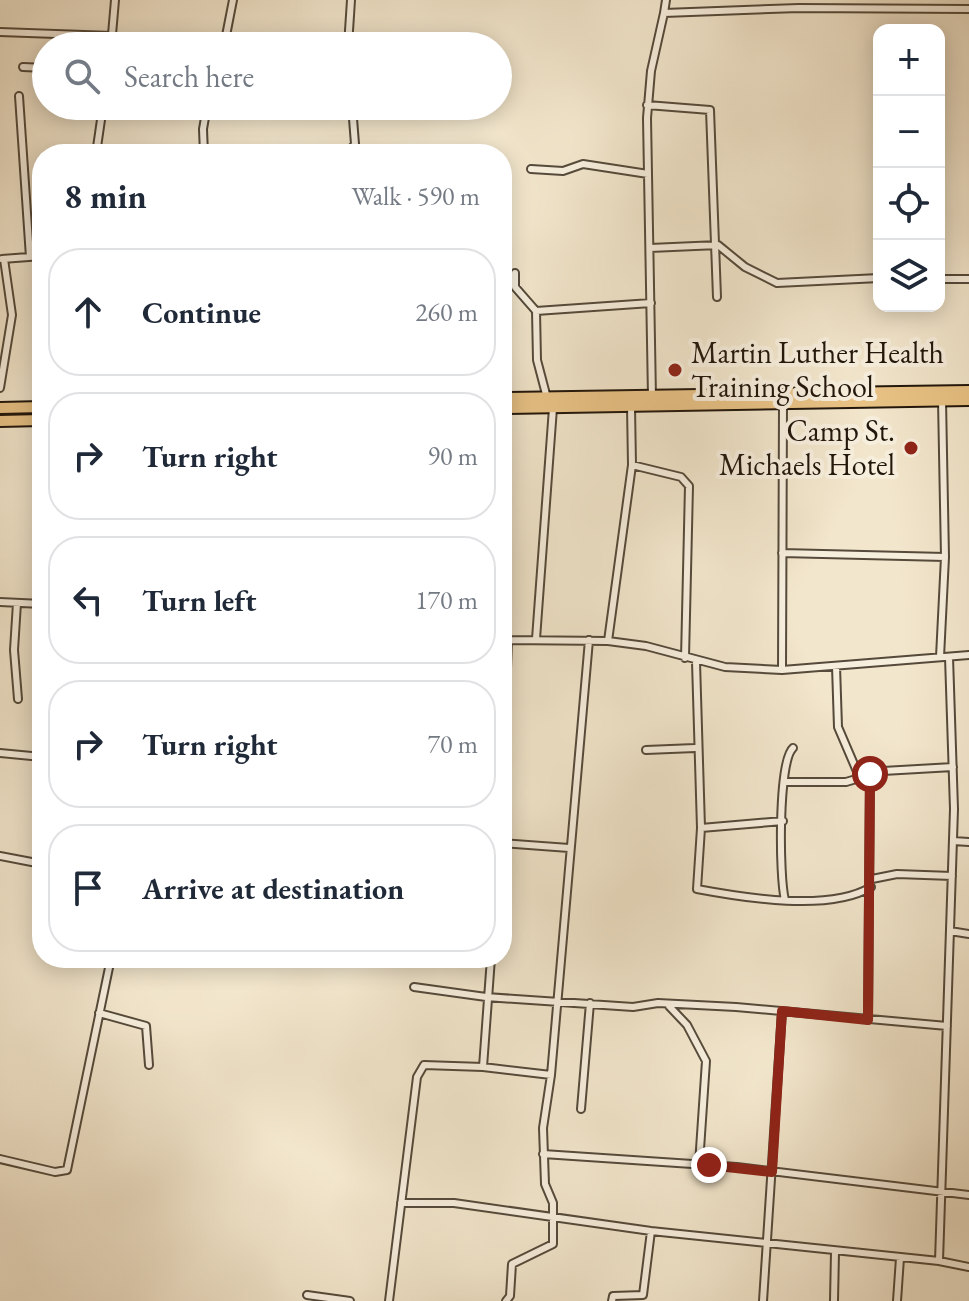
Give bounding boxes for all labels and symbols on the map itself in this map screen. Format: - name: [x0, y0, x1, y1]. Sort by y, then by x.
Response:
- place label: Martin Luther Health Training School: [691, 333, 944, 406]
- marker: Martin Luther Health Training School: [666, 361, 684, 379]
- place label: Camp St. Michaels Hotel: [719, 411, 895, 484]
- marker: Camp St. Michaels Hotel: [902, 439, 920, 457]
- route start: [852, 756, 888, 792]
- route end: [691, 1147, 727, 1183]

